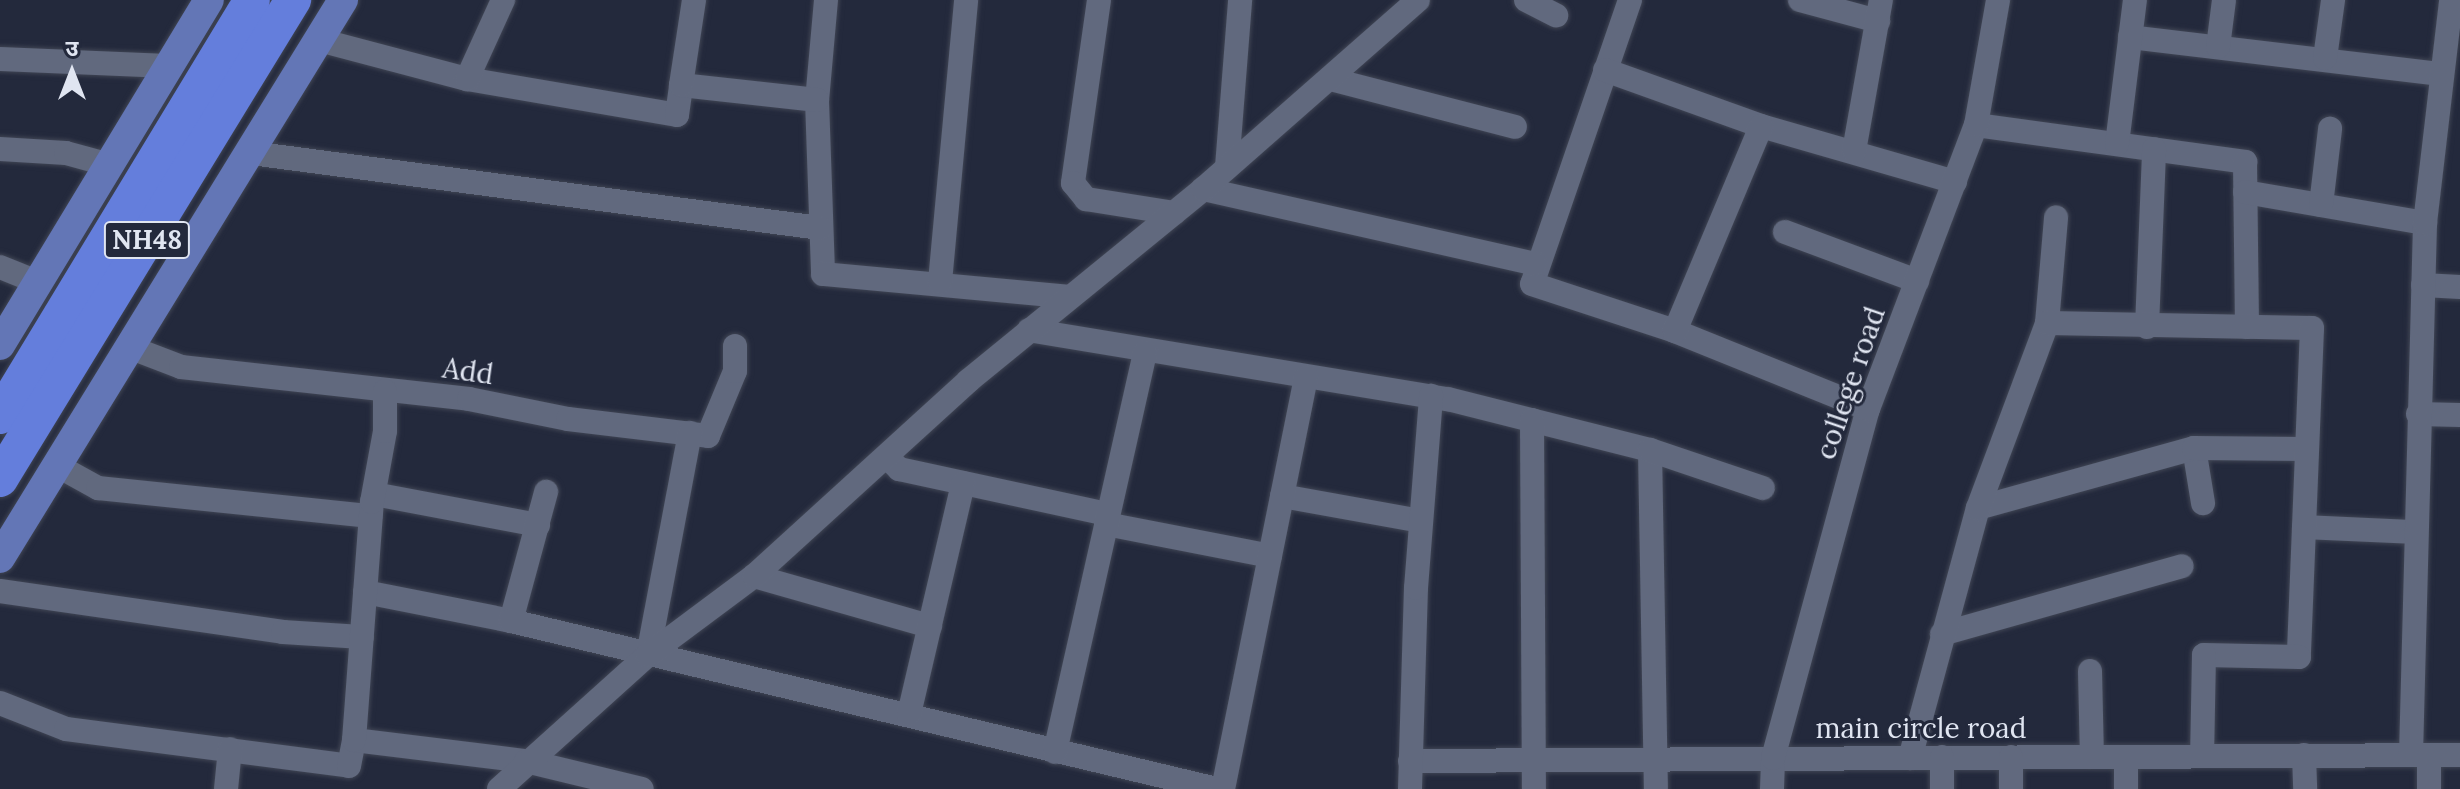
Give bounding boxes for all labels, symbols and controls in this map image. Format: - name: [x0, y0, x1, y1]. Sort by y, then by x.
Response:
- north arrow: [32, 32, 112, 112]
- text: उ: [66, 34, 78, 62]
- road number: NH48: [103, 218, 191, 262]
- street label: college road: [1808, 302, 1892, 464]
- street label: Add: [440, 351, 496, 391]
- street label: main circle road: [1816, 711, 2026, 745]

